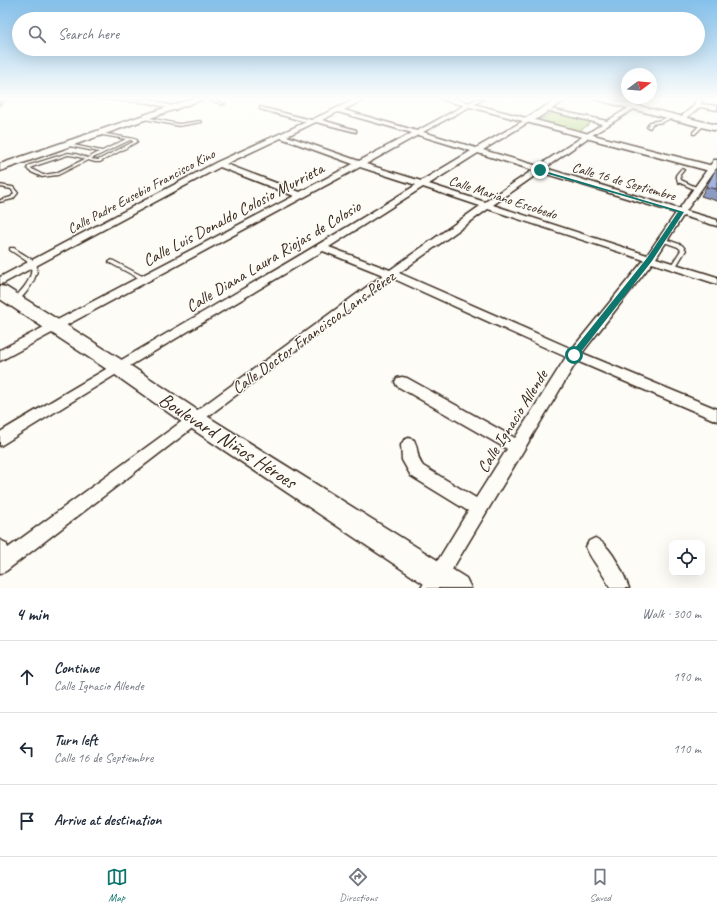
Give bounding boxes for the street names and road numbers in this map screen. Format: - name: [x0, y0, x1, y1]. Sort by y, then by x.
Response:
- street label: Calle Padre Eusebio Francisco Kino: [65, 145, 219, 238]
- street label: Calle Luis Donaldo Colosio Murrieta: [139, 157, 329, 271]
- street label: Calle 16 de Septiembre: [570, 159, 679, 205]
- street label: Calle Mariano Escobedo: [447, 172, 560, 223]
- street label: Calle Diana Laura Riojas de Colosio: [182, 195, 365, 317]
- street label: Calle Doctor Francisco Lans Pérez: [228, 265, 400, 399]
- street label: Calle Ignacio Allende: [472, 365, 553, 477]
- street label: Boulevard Niños Héroes: [154, 387, 303, 495]

